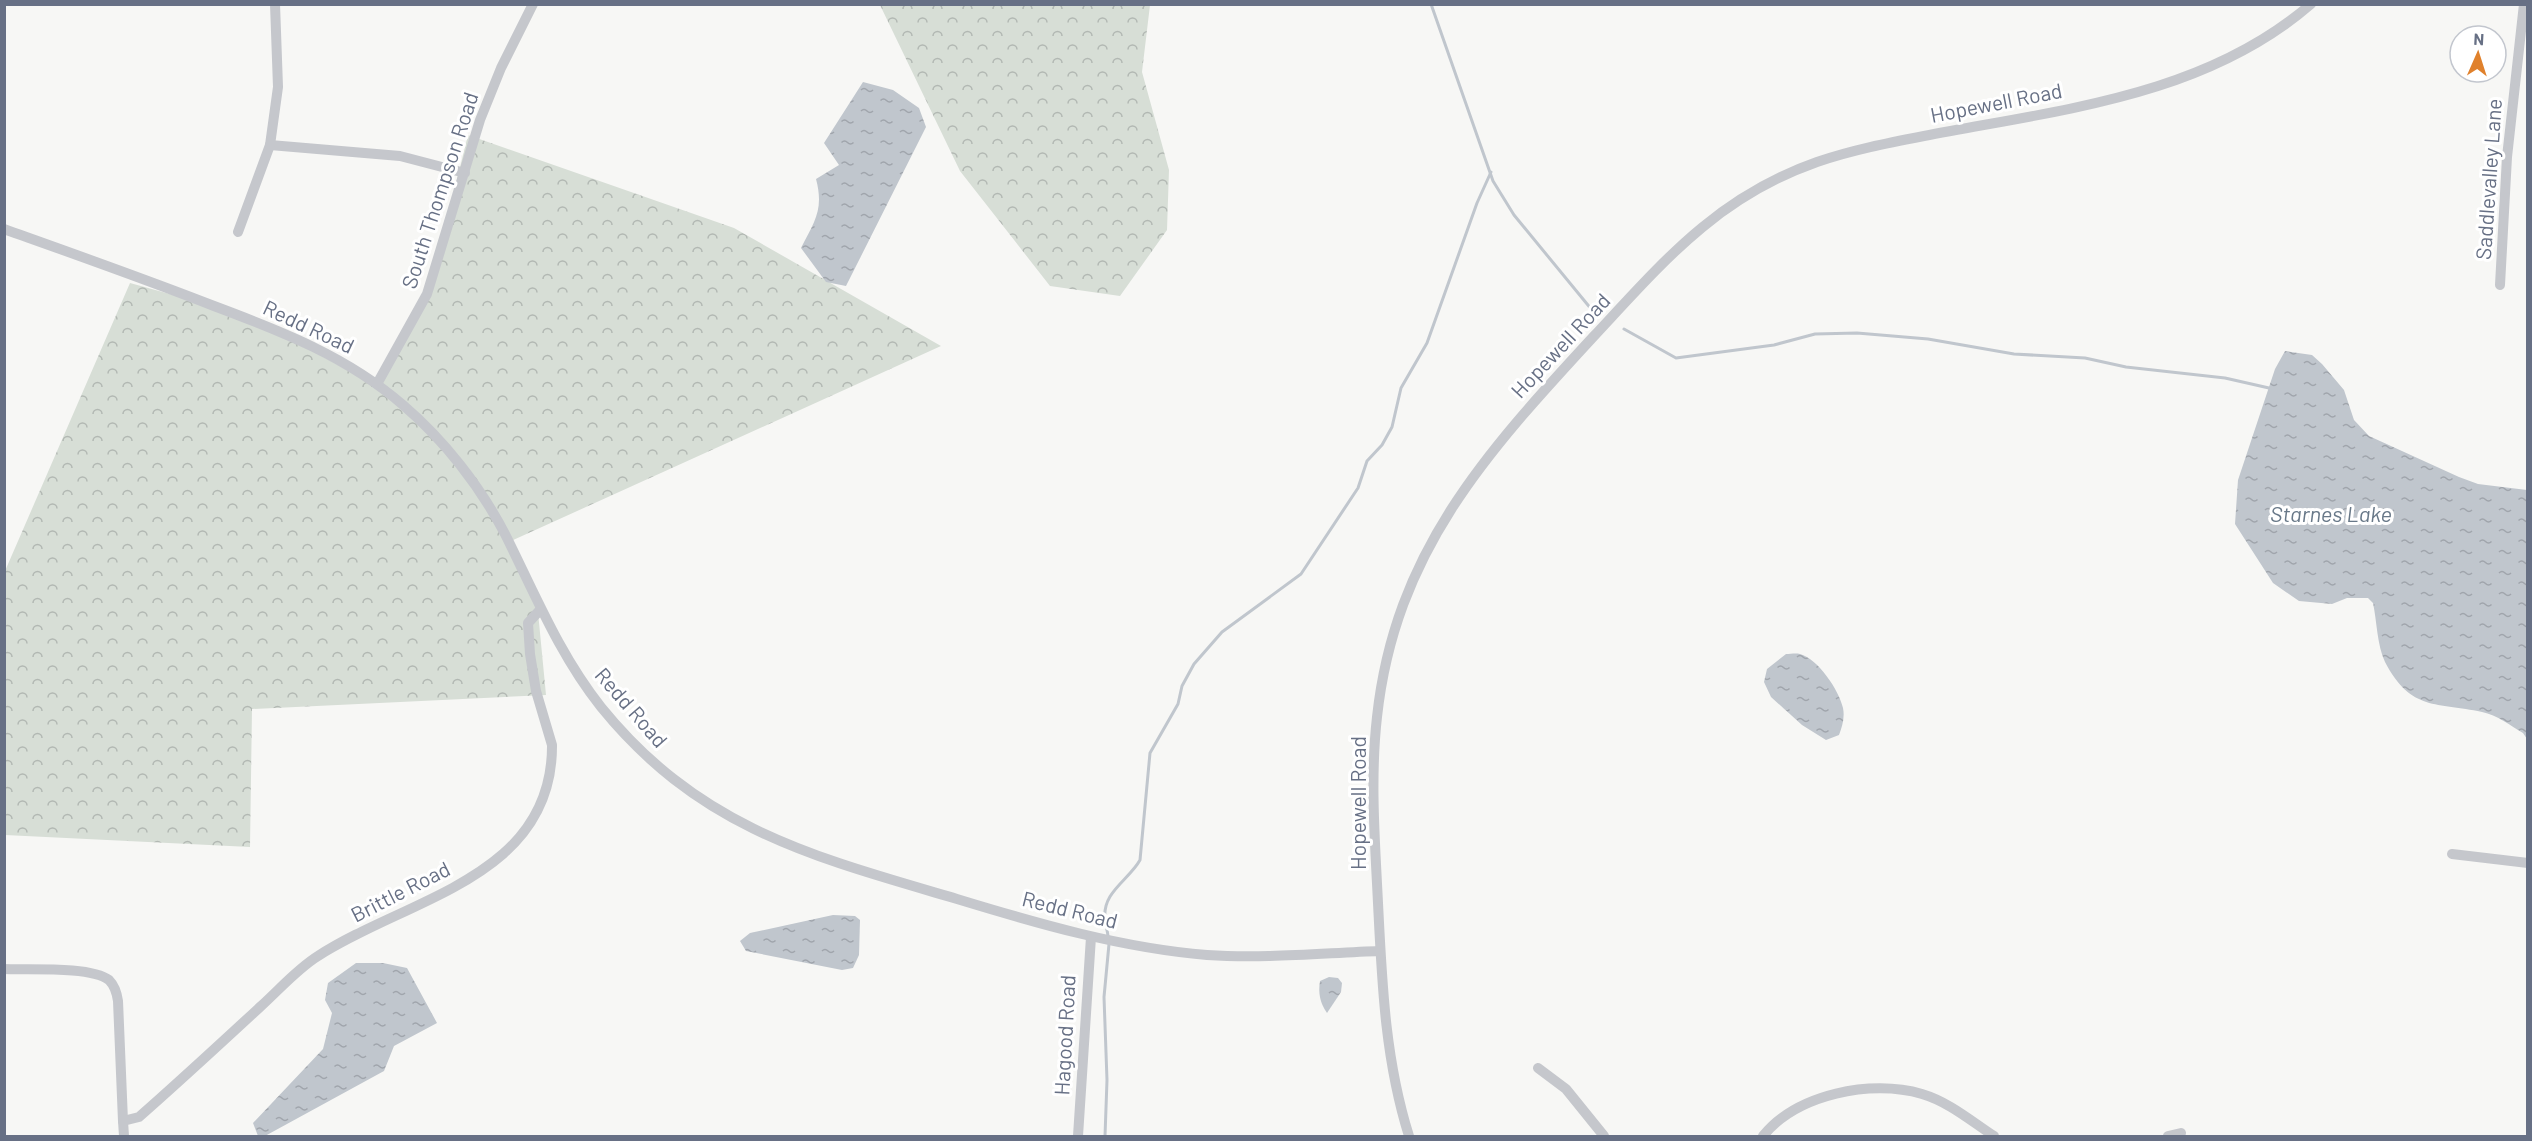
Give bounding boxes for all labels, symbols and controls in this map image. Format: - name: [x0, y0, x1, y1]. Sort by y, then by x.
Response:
- north arrow: [2448, 24, 2508, 84]
- text: N: [2473, 29, 2485, 48]
- street label: Hopewell Road: [1928, 77, 2064, 127]
- street label: South Thompson Road: [395, 89, 483, 291]
- street label: Saddlevalley Lane: [2470, 98, 2506, 260]
- street label: Hopewell Road: [1505, 288, 1615, 402]
- street label: Redd Road: [260, 294, 358, 358]
- water label: Starnes Lake: [2270, 500, 2392, 526]
- street label: Redd Road: [591, 662, 673, 752]
- street label: Hopewell Road: [1345, 736, 1370, 870]
- street label: Brittle Road: [346, 855, 454, 927]
- street label: Redd Road: [1020, 885, 1120, 933]
- street label: Hagood Road: [1048, 974, 1080, 1096]

